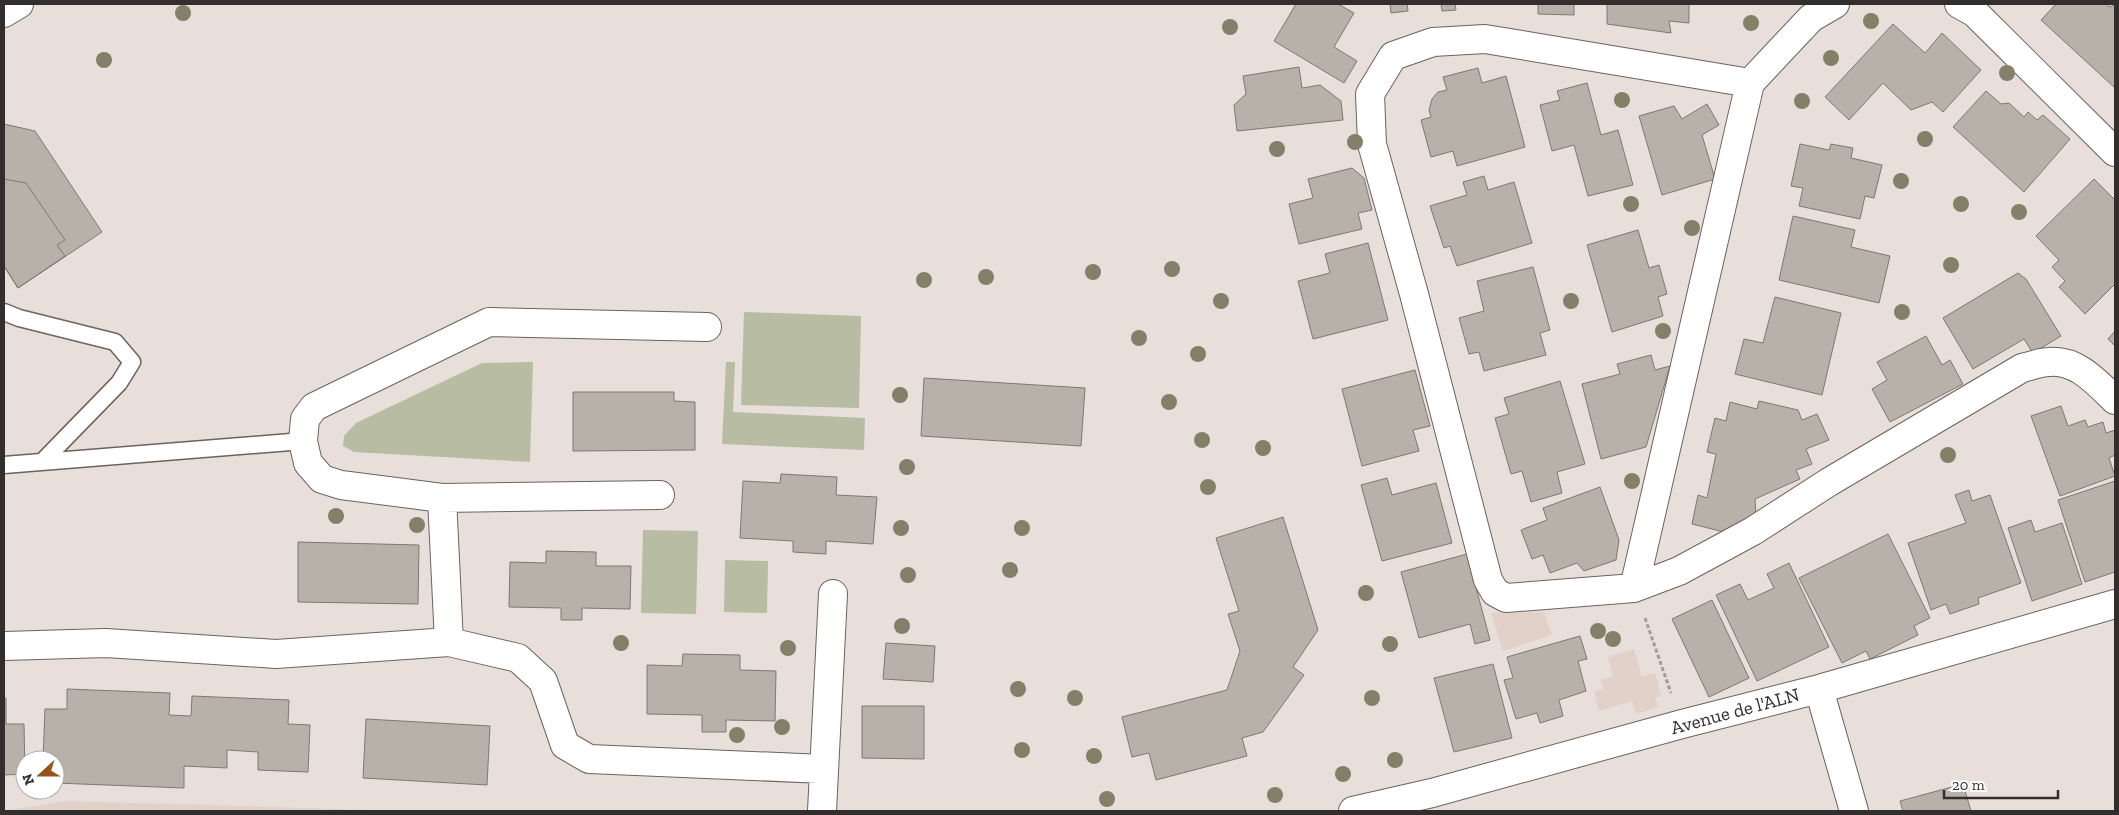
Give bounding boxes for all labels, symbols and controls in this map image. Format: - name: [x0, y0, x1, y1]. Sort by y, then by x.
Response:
- street label: Avenue de l'ALN: [1668, 683, 1802, 739]
- north arrow: [15, 750, 65, 800]
- scale bar: [1944, 768, 2058, 800]
- text: N: [18, 771, 38, 787]
- text: 20 m: [1952, 776, 1985, 794]

